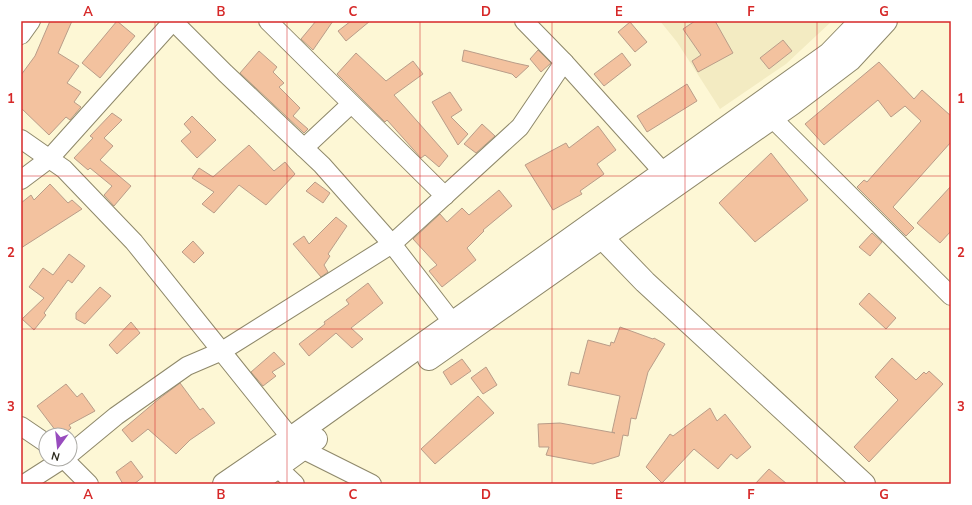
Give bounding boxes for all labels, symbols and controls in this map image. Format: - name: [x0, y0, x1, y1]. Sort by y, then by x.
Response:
- text: A: [83, 3, 93, 21]
- text: B: [217, 3, 226, 21]
- text: C: [349, 3, 358, 21]
- text: D: [481, 3, 491, 21]
- text: E: [615, 3, 623, 21]
- text: F: [747, 3, 755, 21]
- text: G: [879, 3, 889, 21]
- text: 1: [7, 90, 15, 108]
- text: 1: [957, 90, 965, 108]
- text: 2: [7, 244, 15, 262]
- text: 2: [957, 244, 965, 262]
- text: 3: [7, 398, 15, 416]
- text: 3: [957, 398, 965, 416]
- north arrow: [38, 427, 78, 467]
- text: N: [50, 448, 61, 464]
- text: A: [83, 486, 93, 504]
- text: B: [217, 486, 226, 504]
- text: C: [349, 486, 358, 504]
- text: D: [481, 486, 491, 504]
- text: E: [615, 486, 623, 504]
- text: F: [747, 486, 755, 504]
- text: G: [879, 486, 889, 504]

